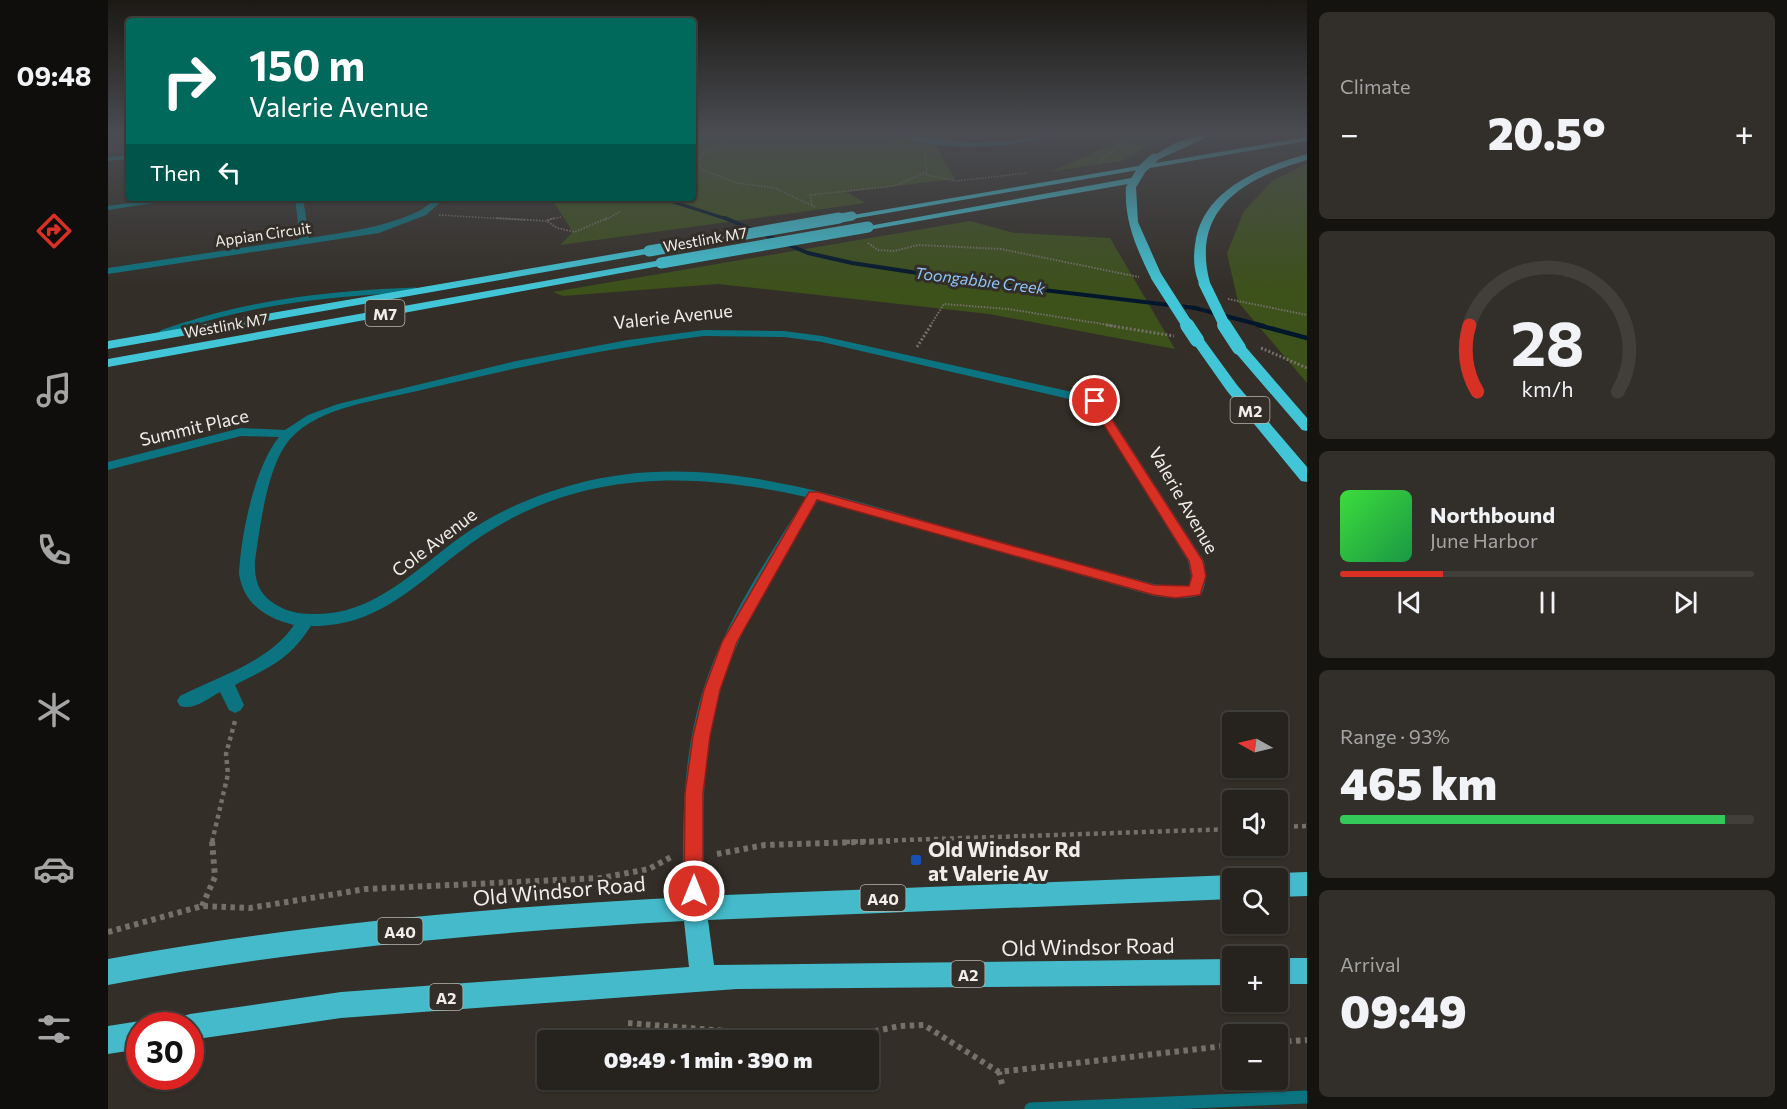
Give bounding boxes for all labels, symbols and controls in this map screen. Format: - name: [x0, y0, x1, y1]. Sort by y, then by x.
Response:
- text: 150 m: [249, 38, 365, 90]
- icon: right: [150, 42, 228, 120]
- text: 09:48: [16, 59, 92, 92]
- text: Climate: [1340, 74, 1410, 98]
- text: Valerie Avenue: [249, 90, 428, 123]
- text: 20.5°: [1488, 104, 1606, 159]
- text: −: [1340, 112, 1359, 153]
- text: +: [1735, 112, 1754, 153]
- icon: left: [213, 156, 246, 189]
- text: Then: [150, 159, 201, 186]
- icon: directions: [33, 210, 75, 252]
- street label: Appian Circuit: [214, 218, 312, 250]
- street label: Westlink M7: [662, 223, 748, 255]
- water label: Toongabbie Creek: [914, 263, 1047, 297]
- street label: Valerie Avenue: [612, 299, 734, 333]
- road number: M7: [366, 300, 404, 326]
- text: 28: [1510, 303, 1584, 379]
- street label: Westlink M7: [183, 309, 269, 341]
- icon: music: [33, 369, 75, 411]
- pin: [1069, 375, 1120, 426]
- text: km/h: [1521, 376, 1573, 402]
- icon: arrive: [1078, 384, 1111, 417]
- road number: M2: [1230, 397, 1270, 423]
- street label: Summit Place: [137, 404, 251, 450]
- street label: Valerie Avenue: [1145, 443, 1223, 557]
- text: Northbound: [1430, 501, 1555, 528]
- street label: Cole Avenue: [387, 503, 481, 581]
- text: June Harbor: [1430, 528, 1538, 552]
- icon: phone: [33, 529, 75, 571]
- icon: previous: [1393, 586, 1426, 619]
- icon: pause: [1531, 586, 1564, 619]
- icon: next: [1669, 586, 1702, 619]
- icon: climate: [33, 689, 75, 731]
- north arrow: [1222, 712, 1288, 778]
- map controls: [1222, 712, 1288, 1090]
- text: Range · 93%: [1340, 724, 1450, 748]
- text: 465 km: [1340, 754, 1497, 809]
- button: sound: [1222, 790, 1288, 856]
- place label: Old Windsor Rd at Valerie Av: [928, 836, 1080, 885]
- icon: car: [33, 848, 75, 890]
- marker: Old Windsor Rd at Valerie Av: [909, 853, 923, 867]
- position arrow: [662, 859, 726, 923]
- button: search: [1222, 868, 1288, 934]
- street label: Old Windsor Road: [472, 870, 646, 910]
- road number: A40: [860, 885, 906, 911]
- road number: A40: [378, 918, 422, 944]
- street label: Old Windsor Road: [1001, 932, 1175, 960]
- button: +: [1222, 946, 1288, 1012]
- text: Arrival: [1340, 952, 1401, 976]
- road number: A2: [952, 961, 984, 987]
- text: 09:49: [1340, 982, 1467, 1037]
- road number: A2: [430, 984, 462, 1010]
- icon: filters: [33, 1008, 75, 1050]
- speed limit sign: 30: [126, 1012, 204, 1090]
- button: −: [1222, 1024, 1288, 1090]
- text: 09:49 · 1 min · 390 m: [604, 1046, 812, 1073]

